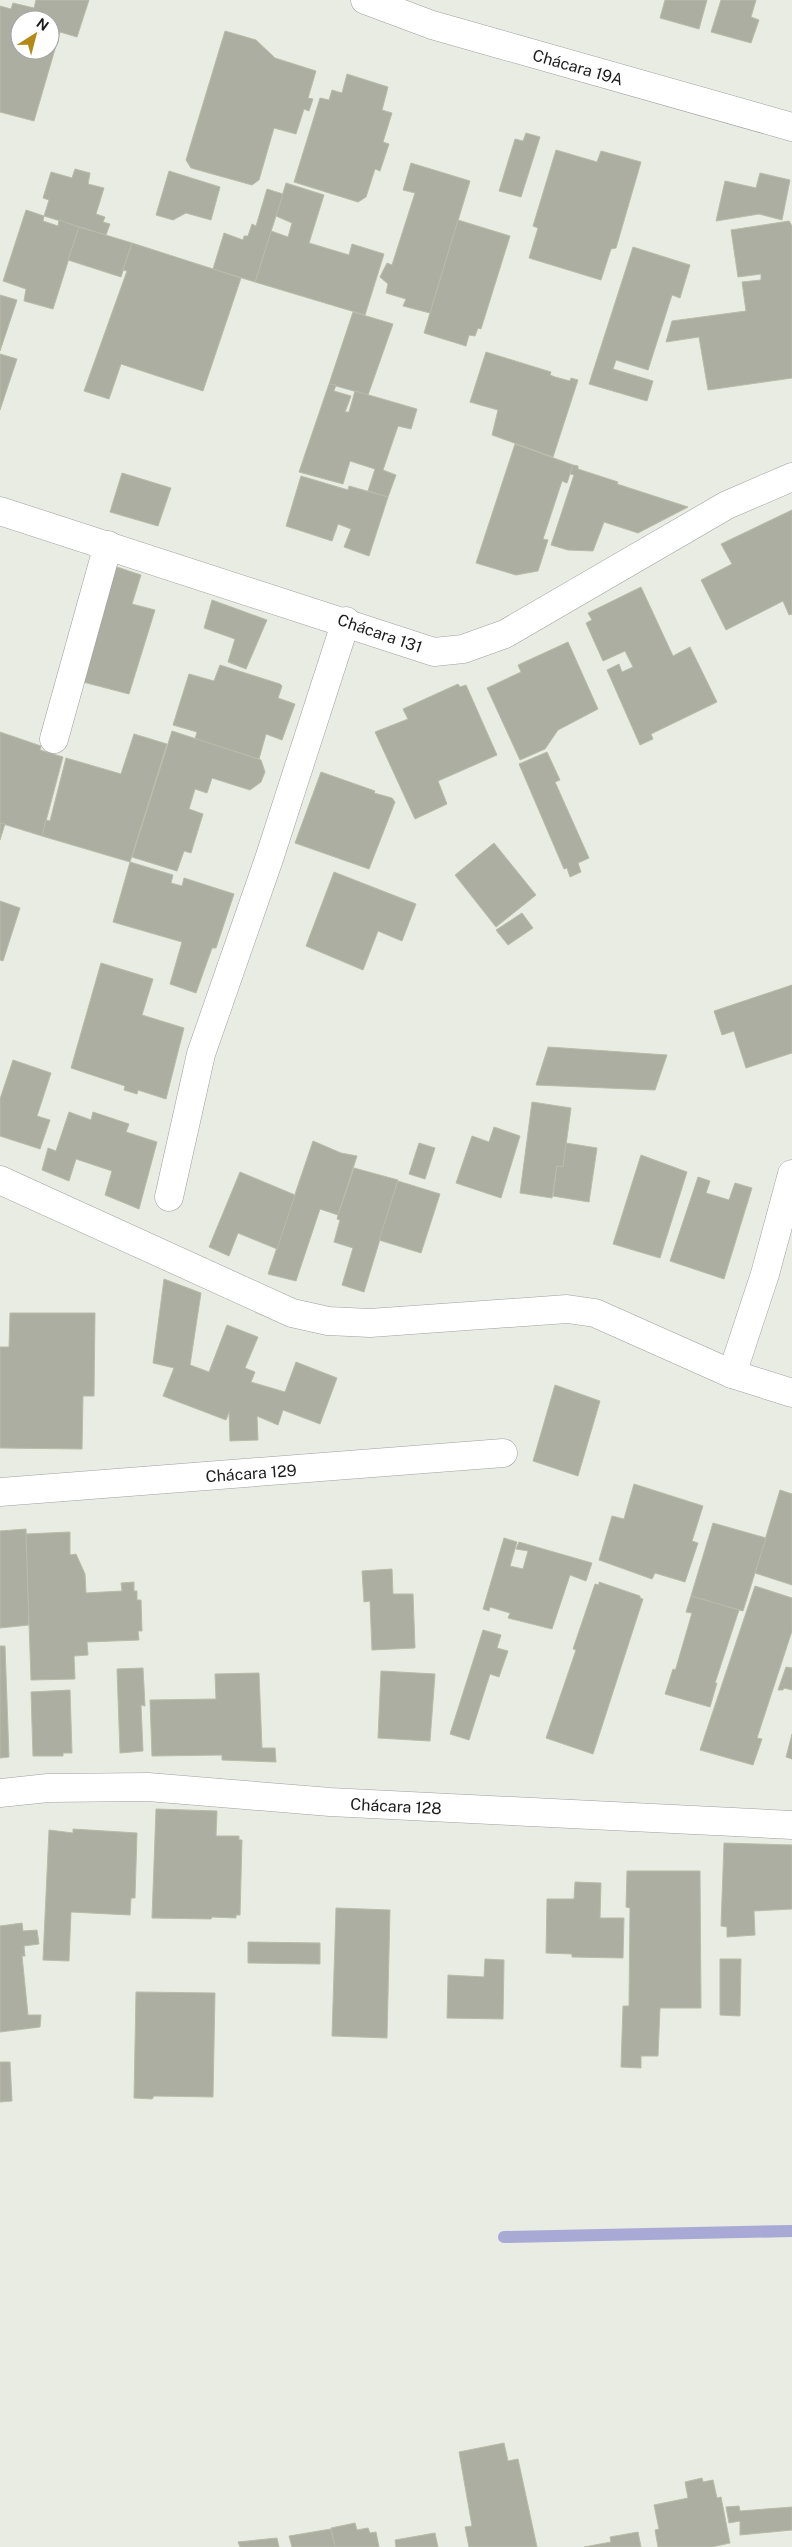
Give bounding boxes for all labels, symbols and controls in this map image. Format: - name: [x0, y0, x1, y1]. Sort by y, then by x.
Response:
- north arrow: [10, 10, 60, 60]
- text: N: [34, 15, 52, 34]
- street label: Chácara 19A: [531, 46, 625, 89]
- street label: Chácara 131: [335, 610, 425, 657]
- street label: Chácara 129: [205, 1461, 297, 1486]
- street label: Chácara 128: [350, 1795, 442, 1818]

